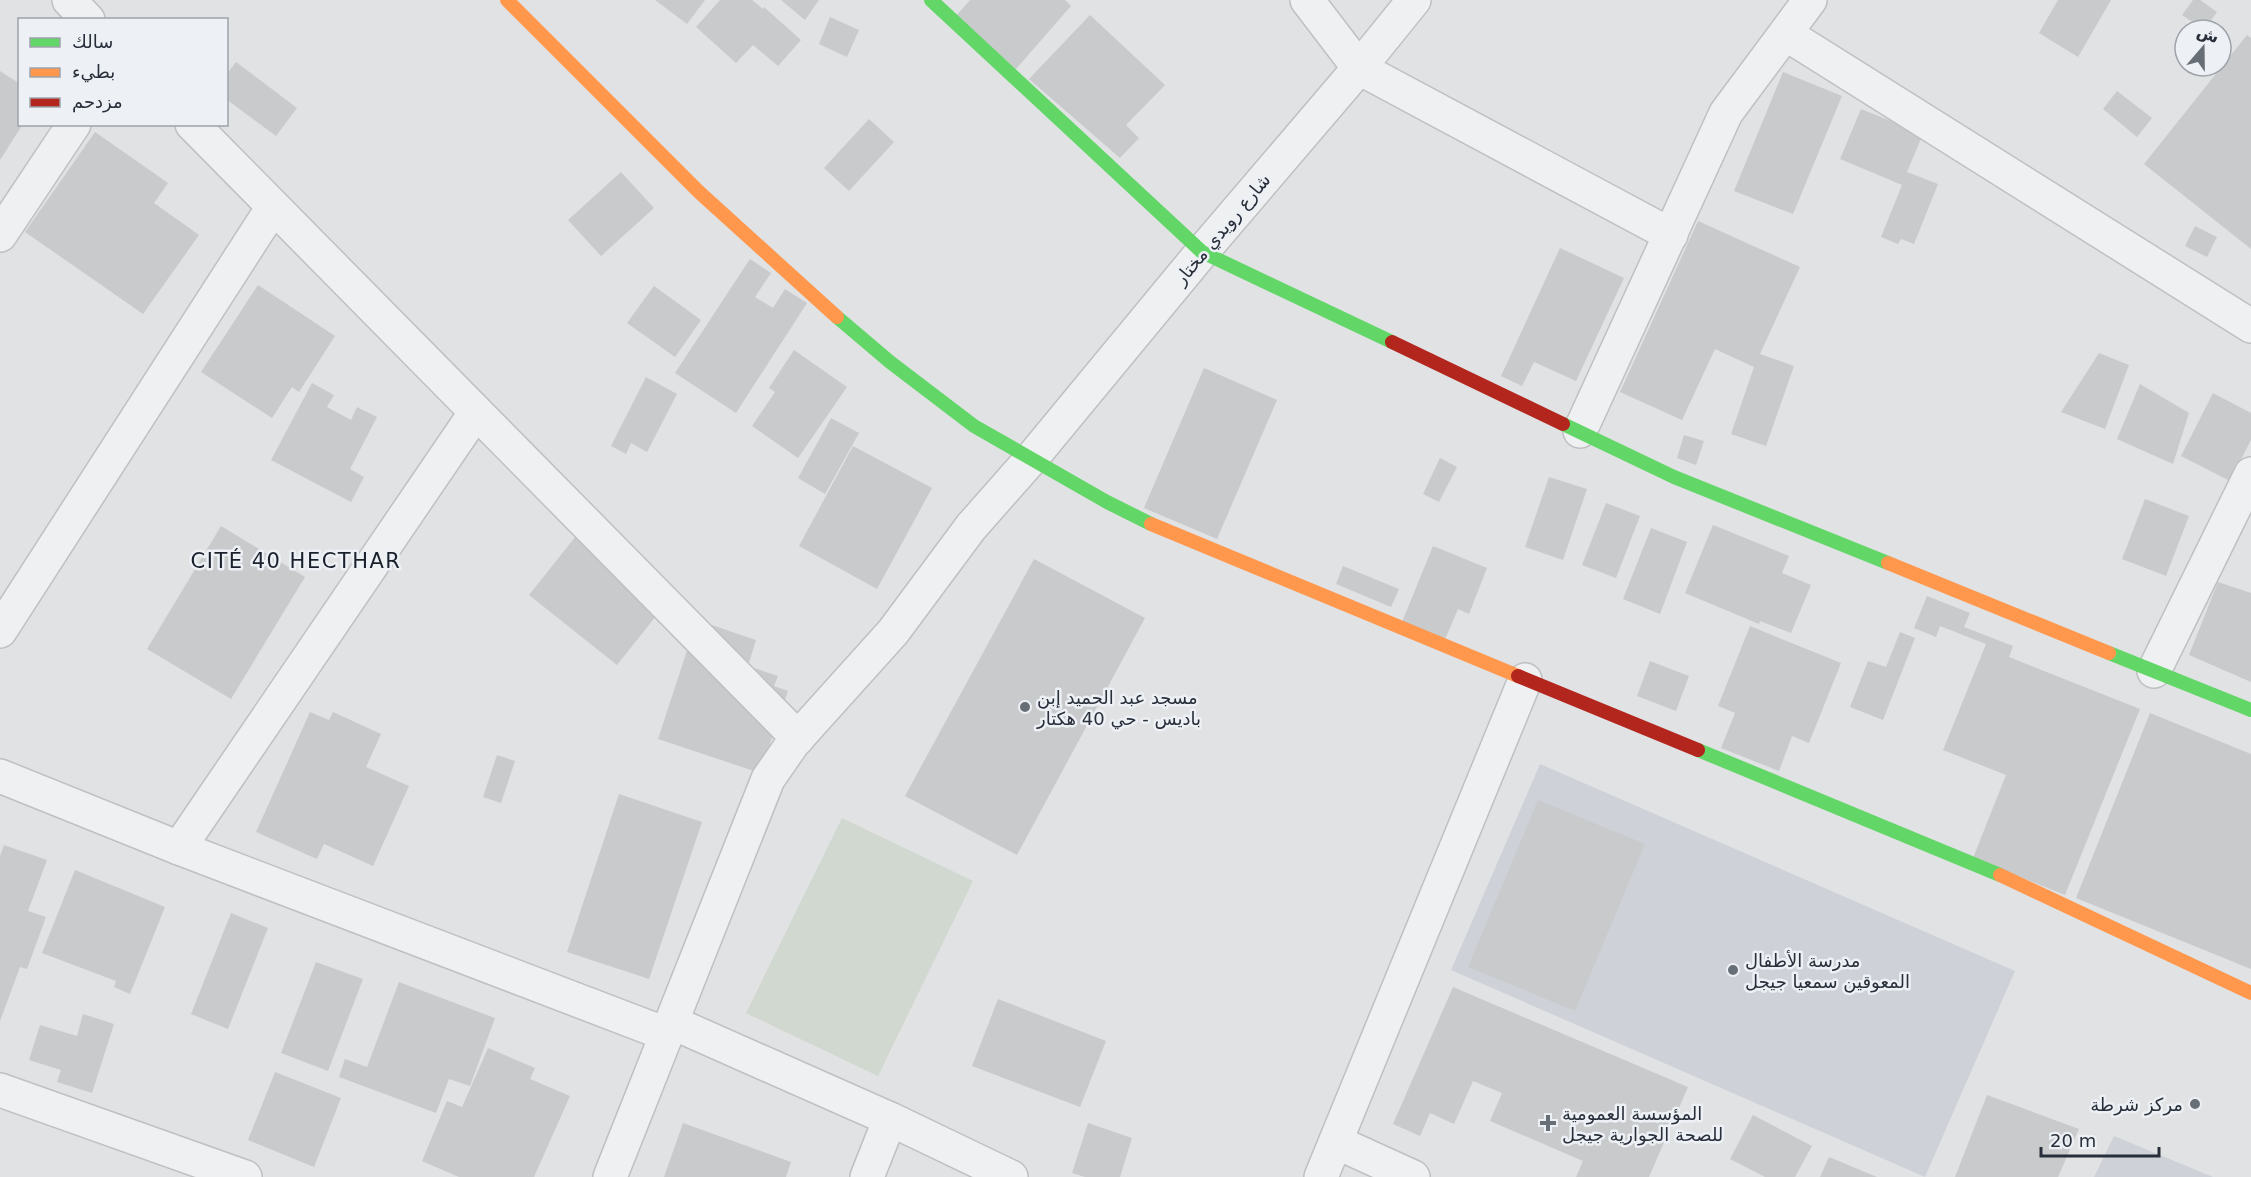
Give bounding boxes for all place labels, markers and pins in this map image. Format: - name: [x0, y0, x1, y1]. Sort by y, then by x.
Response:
- place label: مسجد عبد الحميد إبن باديس - حي 40 هكتار: [1036, 687, 1201, 730]
- marker: مسجد عبد الحميد إبن باديس - حي 40 هكتار: [1018, 700, 1032, 714]
- place label: مدرسة الأطفال المعوقين سمعيا جيجل: [1745, 950, 1910, 993]
- marker: مدرسة الأطفال المعوقين سمعيا جيجل: [1726, 963, 1740, 977]
- place label: مركز شرطة: [2090, 1094, 2183, 1116]
- marker: مركز شرطة: [2188, 1097, 2202, 1111]
- place label: المؤسسة العمومية للصحة الجوارية جيجل: [1562, 1103, 1723, 1146]
- marker: المؤسسة العمومية للصحة الجوارية جيجل: [1539, 1114, 1557, 1132]

